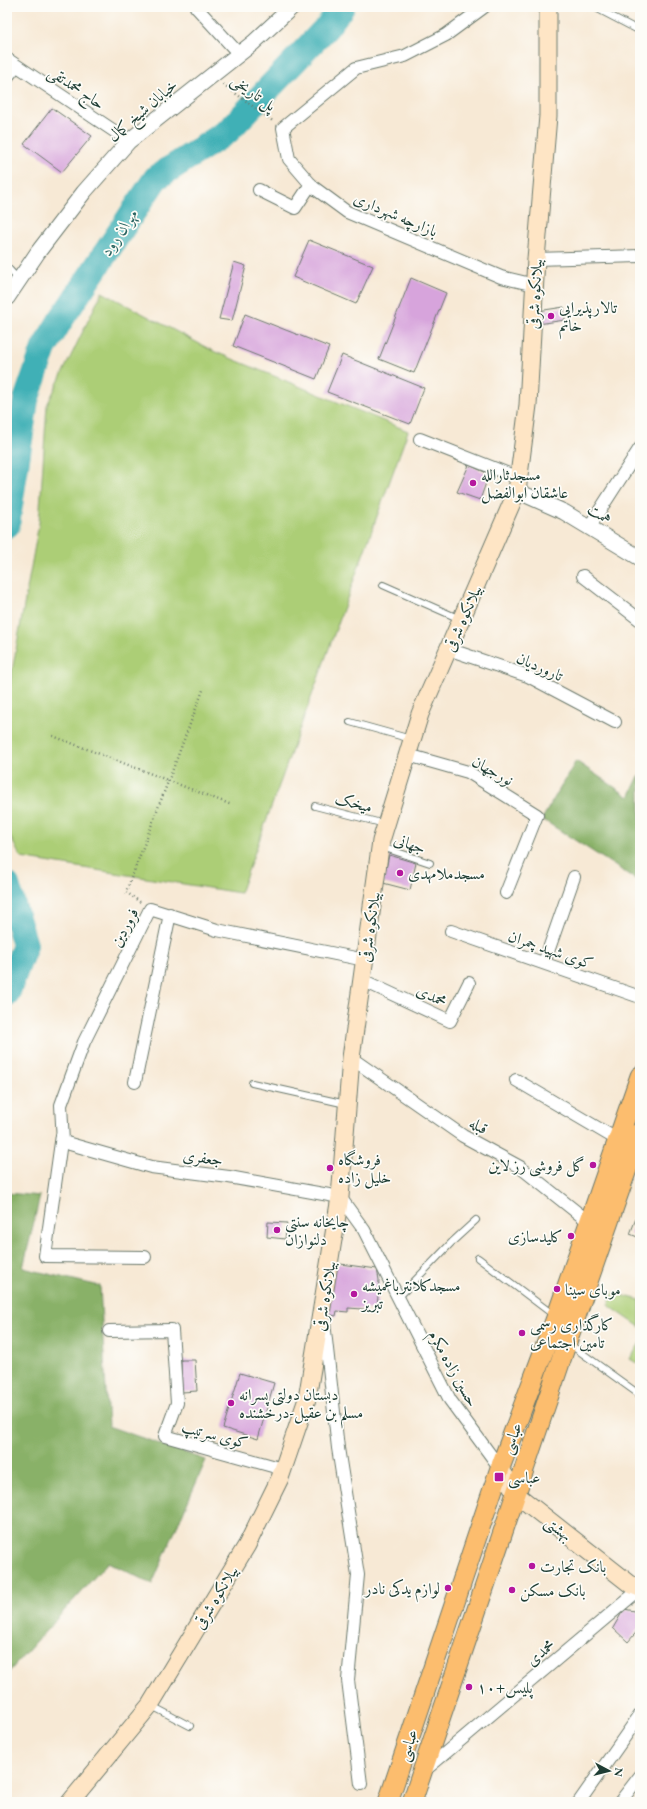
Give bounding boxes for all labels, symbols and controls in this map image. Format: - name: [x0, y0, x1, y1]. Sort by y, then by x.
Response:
- street label: حاج محمدتقی: [42, 61, 109, 117]
- street label: پل تاریخی: [226, 69, 281, 117]
- street label: خیابان شیخ کمال: [103, 74, 184, 149]
- street label: بازارچه شهرداری: [350, 187, 441, 243]
- water label: مهران رود: [95, 204, 143, 260]
- street label: بیلانکوه شرقی: [522, 258, 547, 330]
- place label: تالارپذیرایی خاتم: [559, 297, 618, 340]
- marker: تالارپذیرایی خاتم: [546, 311, 556, 321]
- place label: مسجدثارالله عاشقان ابوالفضل: [481, 464, 568, 504]
- marker: مسجدثارالله عاشقان ابوالفضل: [468, 478, 478, 488]
- street label: همت: [584, 498, 616, 529]
- street label: بیلانکوه شرقی: [439, 582, 486, 655]
- street label: تاروردیان: [513, 647, 567, 686]
- street label: نورجهان: [468, 750, 517, 790]
- street label: میخک: [333, 787, 375, 818]
- street label: جهانی: [391, 828, 428, 859]
- place label: مسجدملامهدی: [408, 863, 485, 884]
- marker: مسجدملامهدی: [395, 868, 405, 878]
- street label: بیلانکوه شرقی: [354, 891, 385, 963]
- street label: فروردین: [105, 904, 143, 950]
- street label: کوی شهید چمران: [505, 925, 596, 974]
- street label: محمدی: [413, 979, 450, 1012]
- street label: قبله: [466, 1112, 492, 1139]
- street label: جعفری: [182, 1144, 224, 1171]
- place label: فروشگاه خلیل زاده: [338, 1149, 391, 1189]
- place label: گل فروشی رز لاین: [488, 1155, 585, 1177]
- marker: گل فروشی رز لاین: [588, 1160, 598, 1170]
- marker: فروشگاه خلیل زاده: [325, 1163, 335, 1173]
- place label: چایخانه سنتی دلنوازان: [285, 1211, 349, 1250]
- marker: چایخانه سنتی دلنوازان: [272, 1225, 282, 1235]
- place label: کلیدسازی: [508, 1226, 563, 1247]
- marker: کلیدسازی: [566, 1231, 576, 1241]
- street label: بیلانکوه شرقی: [309, 1260, 340, 1333]
- place label: مسجدکلانترباغمیشه تبریز: [360, 1275, 460, 1314]
- place label: موبای سینا: [565, 1279, 621, 1300]
- marker: موبای سینا: [552, 1284, 562, 1294]
- marker: مسجدکلانترباغمیشه تبریز: [349, 1289, 359, 1299]
- place label: کارگذاری رسمی تامین اجتماعی: [530, 1313, 614, 1353]
- street label: حسین زاده مکرم: [420, 1326, 483, 1412]
- marker: کارگذاری رسمی تامین اجتماعی: [517, 1328, 527, 1338]
- place label: دبستان دولتی پسرانه مسلم بن عقیل-درخشنده: [239, 1384, 363, 1429]
- marker: دبستان دولتی پسرانه مسلم بن عقیل-درخشنده: [226, 1398, 236, 1408]
- street label: کوی سرتیپ: [179, 1416, 250, 1455]
- street label: عباسى: [496, 1419, 528, 1457]
- place label: عباسی: [508, 1467, 540, 1489]
- marker: عباسی: [493, 1471, 505, 1483]
- street label: بهشتی: [540, 1511, 577, 1546]
- place label: بانک تجارت: [540, 1556, 606, 1577]
- marker: بانک تجارت: [527, 1561, 537, 1571]
- street label: بیلانکوه شرقی: [188, 1562, 243, 1633]
- place label: لوازم یدکی نادر: [363, 1578, 440, 1603]
- place label: بانک مسکن: [520, 1580, 586, 1602]
- marker: لوازم یدکی نادر: [443, 1583, 453, 1593]
- marker: بانک مسکن: [507, 1585, 517, 1595]
- street label: محمدی: [522, 1634, 559, 1671]
- place label: پلیس+۱۰: [477, 1677, 533, 1699]
- marker: پلیس+۱۰: [464, 1682, 474, 1692]
- street label: عباسى: [392, 1726, 424, 1764]
- north arrow: [589, 1751, 629, 1791]
- text: N: [611, 1767, 626, 1778]

